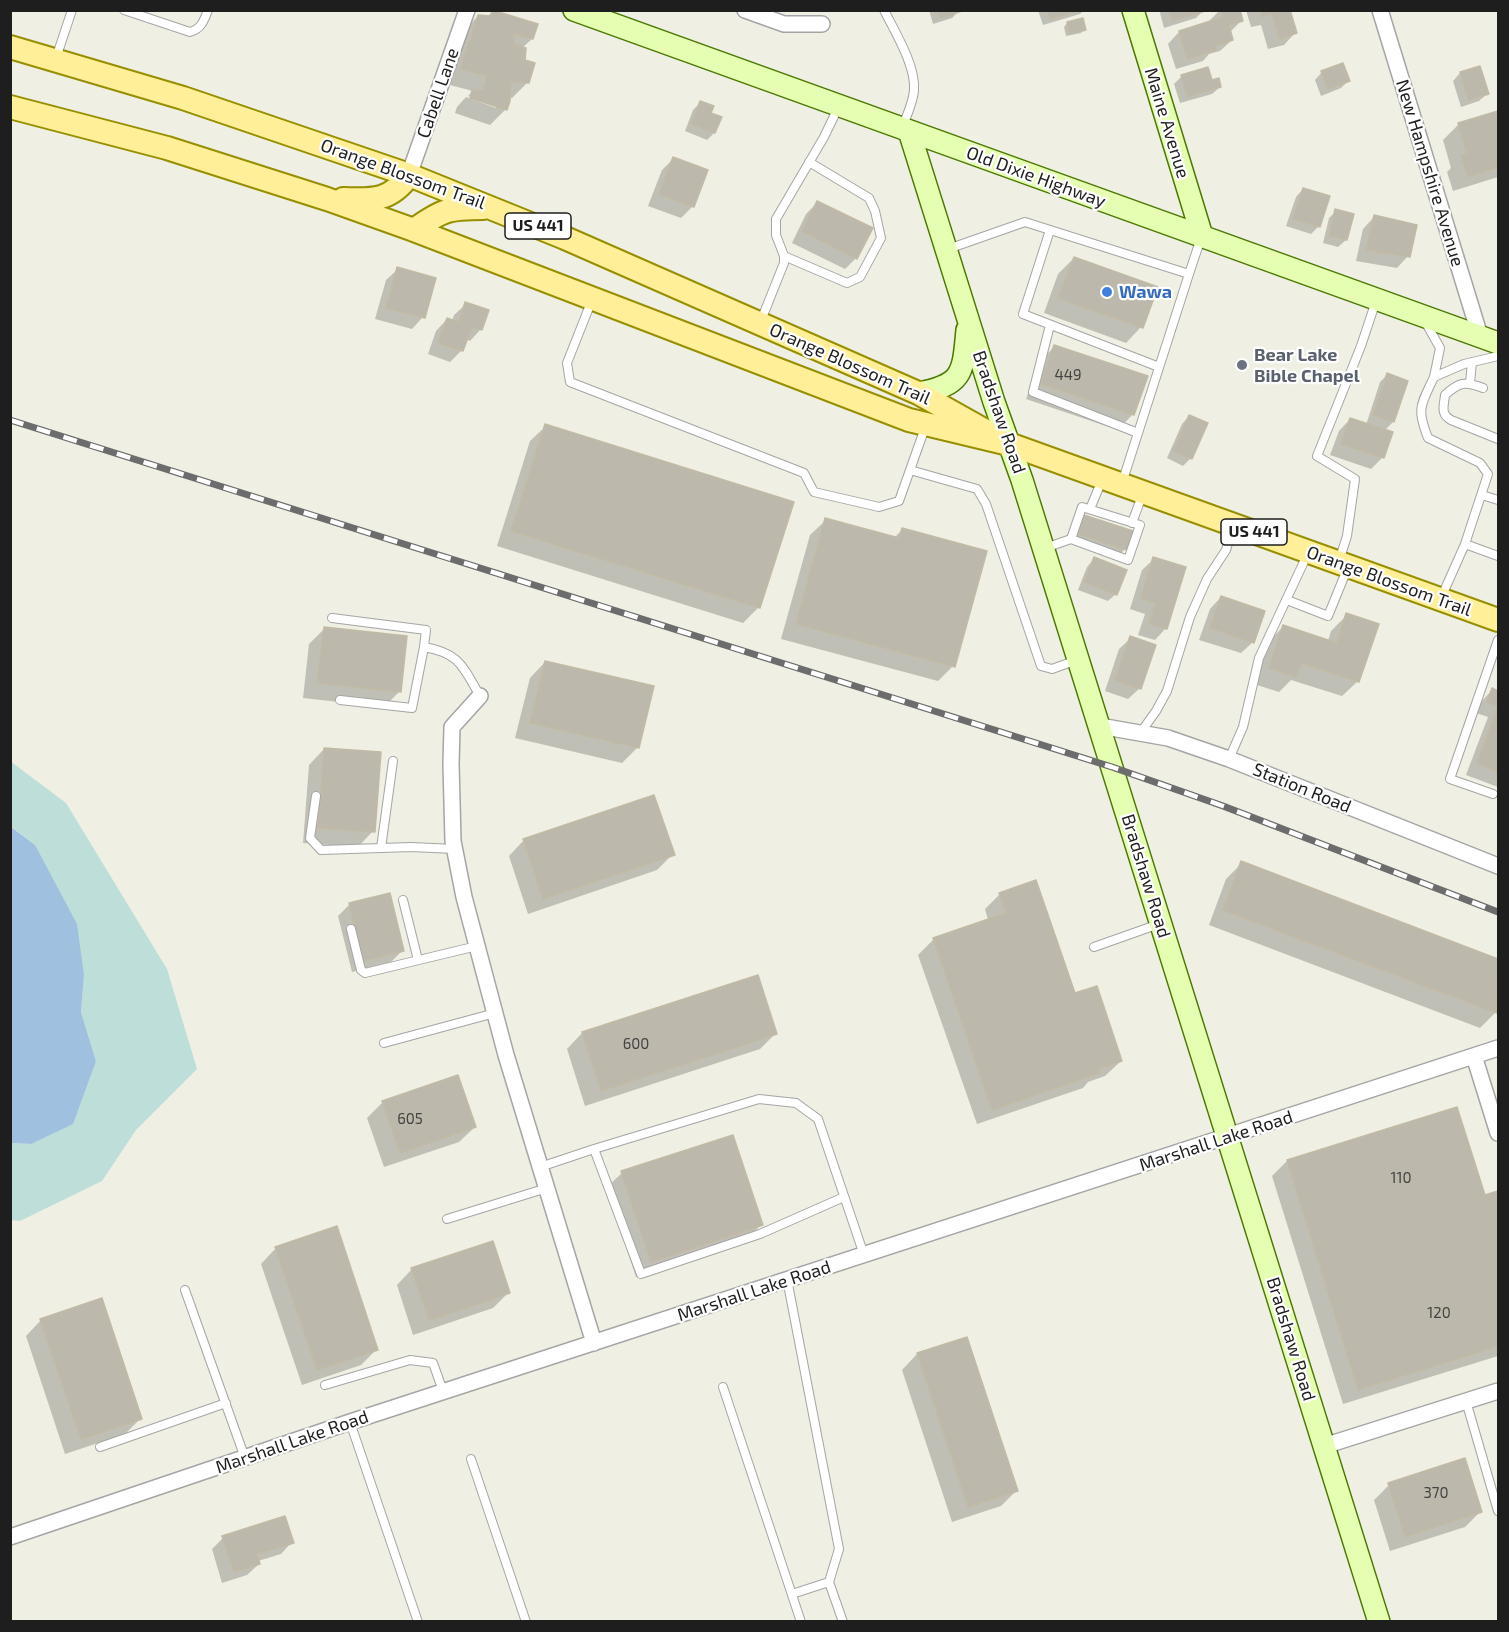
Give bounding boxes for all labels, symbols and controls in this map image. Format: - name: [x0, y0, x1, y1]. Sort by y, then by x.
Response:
- street label: Cabell Lane: [412, 45, 464, 141]
- street label: Maine Avenue: [1140, 65, 1194, 181]
- street label: New Hampshire Avenue: [1391, 77, 1469, 269]
- street label: Orange Blossom Trail: [318, 134, 488, 214]
- street label: Old Dixie Highway: [963, 142, 1109, 212]
- road number: US 441: [505, 213, 571, 239]
- place label: Wawa: [1119, 281, 1172, 303]
- marker: Wawa: [1100, 285, 1114, 299]
- street label: Orange Blossom Trail: [766, 319, 934, 409]
- place label: Bear Lake Bible Chapel: [1254, 344, 1360, 386]
- street label: Bradshaw Road: [968, 348, 1030, 476]
- marker: Bear Lake Bible Chapel: [1235, 358, 1249, 372]
- house number: 449: [1054, 366, 1082, 384]
- road number: US 441: [1221, 519, 1287, 545]
- street label: Orange Blossom Trail: [1304, 541, 1474, 621]
- street label: Station Road: [1250, 758, 1354, 818]
- street label: Bradshaw Road: [1117, 811, 1175, 941]
- house number: 600: [623, 1035, 649, 1053]
- street label: Marshall Lake Road: [1136, 1106, 1296, 1176]
- house number: 605: [397, 1110, 423, 1128]
- house number: 110: [1391, 1169, 1411, 1187]
- street label: Marshall Lake Road: [674, 1256, 834, 1326]
- street label: Bradshaw Road: [1262, 1274, 1320, 1404]
- house number: 120: [1427, 1304, 1451, 1322]
- street label: Marshall Lake Road: [213, 1406, 371, 1478]
- house number: 370: [1423, 1484, 1449, 1502]

